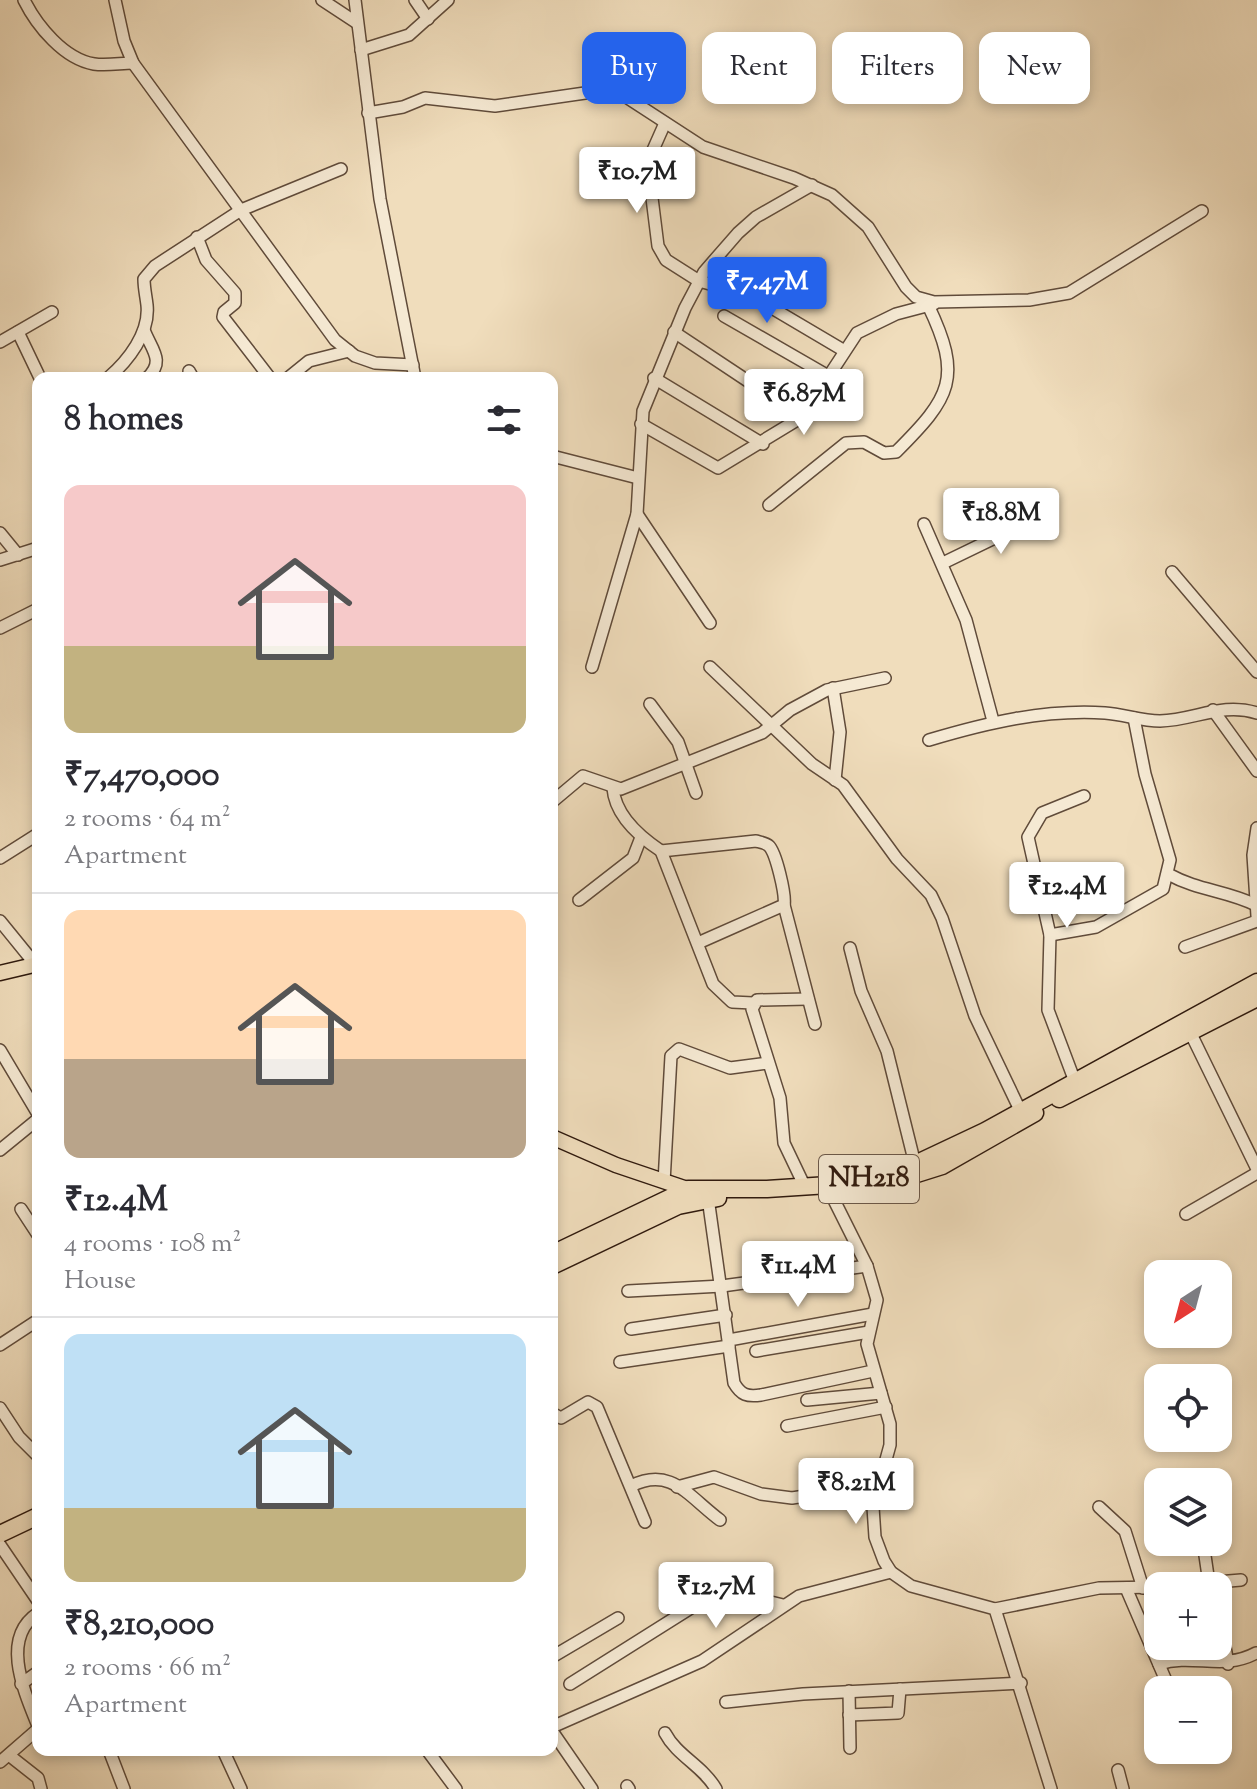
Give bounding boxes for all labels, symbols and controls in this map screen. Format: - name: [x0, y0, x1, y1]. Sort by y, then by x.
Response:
- chip: Buy: [582, 32, 686, 104]
- chip: Rent: [702, 32, 816, 104]
- chip: Filters: [832, 32, 963, 104]
- chip: New: [979, 32, 1090, 104]
- pin: ₹10.7M: [572, 147, 702, 215]
- text: ₹10.7M: [597, 154, 677, 191]
- pin: ₹7.47M: [702, 257, 832, 325]
- text: ₹7.47M: [726, 264, 808, 301]
- pin: ₹6.87M: [739, 369, 869, 437]
- text: ₹6.87M: [762, 376, 846, 413]
- text: 8 homes: [64, 396, 183, 445]
- icon: filters: [482, 398, 526, 442]
- pin: ₹18.8M: [936, 488, 1066, 556]
- text: ₹18.8M: [961, 495, 1041, 532]
- icon: home: [223, 537, 367, 681]
- text: ₹7,470,000: [64, 752, 219, 801]
- text: 2 rooms · 64 m²: [64, 801, 231, 838]
- text: Apartment: [64, 838, 187, 875]
- pin: ₹12.4M: [1002, 862, 1132, 930]
- text: ₹12.4M: [1027, 869, 1107, 906]
- icon: home: [223, 962, 367, 1106]
- road number: NH218: [819, 1155, 919, 1203]
- text: ₹12.4M: [64, 1177, 168, 1226]
- text: 4 rooms · 108 m²: [64, 1226, 241, 1263]
- pin: ₹11.4M: [733, 1241, 863, 1309]
- text: ₹11.4M: [760, 1248, 836, 1285]
- north arrow: [1144, 1260, 1232, 1348]
- map controls: [1144, 1260, 1232, 1764]
- text: House: [64, 1263, 136, 1300]
- button: locate: [1144, 1364, 1232, 1452]
- icon: home: [223, 1386, 367, 1530]
- pin: ₹8.21M: [791, 1458, 921, 1526]
- text: ₹8.21M: [816, 1465, 896, 1502]
- button: layers: [1144, 1468, 1232, 1556]
- pin: ₹12.7M: [651, 1562, 781, 1630]
- text: ₹12.7M: [677, 1569, 755, 1606]
- button: +: [1144, 1572, 1232, 1660]
- text: ₹8,210,000: [64, 1601, 214, 1650]
- text: 2 rooms · 66 m²: [64, 1650, 231, 1687]
- button: −: [1144, 1676, 1232, 1764]
- text: Apartment: [64, 1687, 187, 1724]

